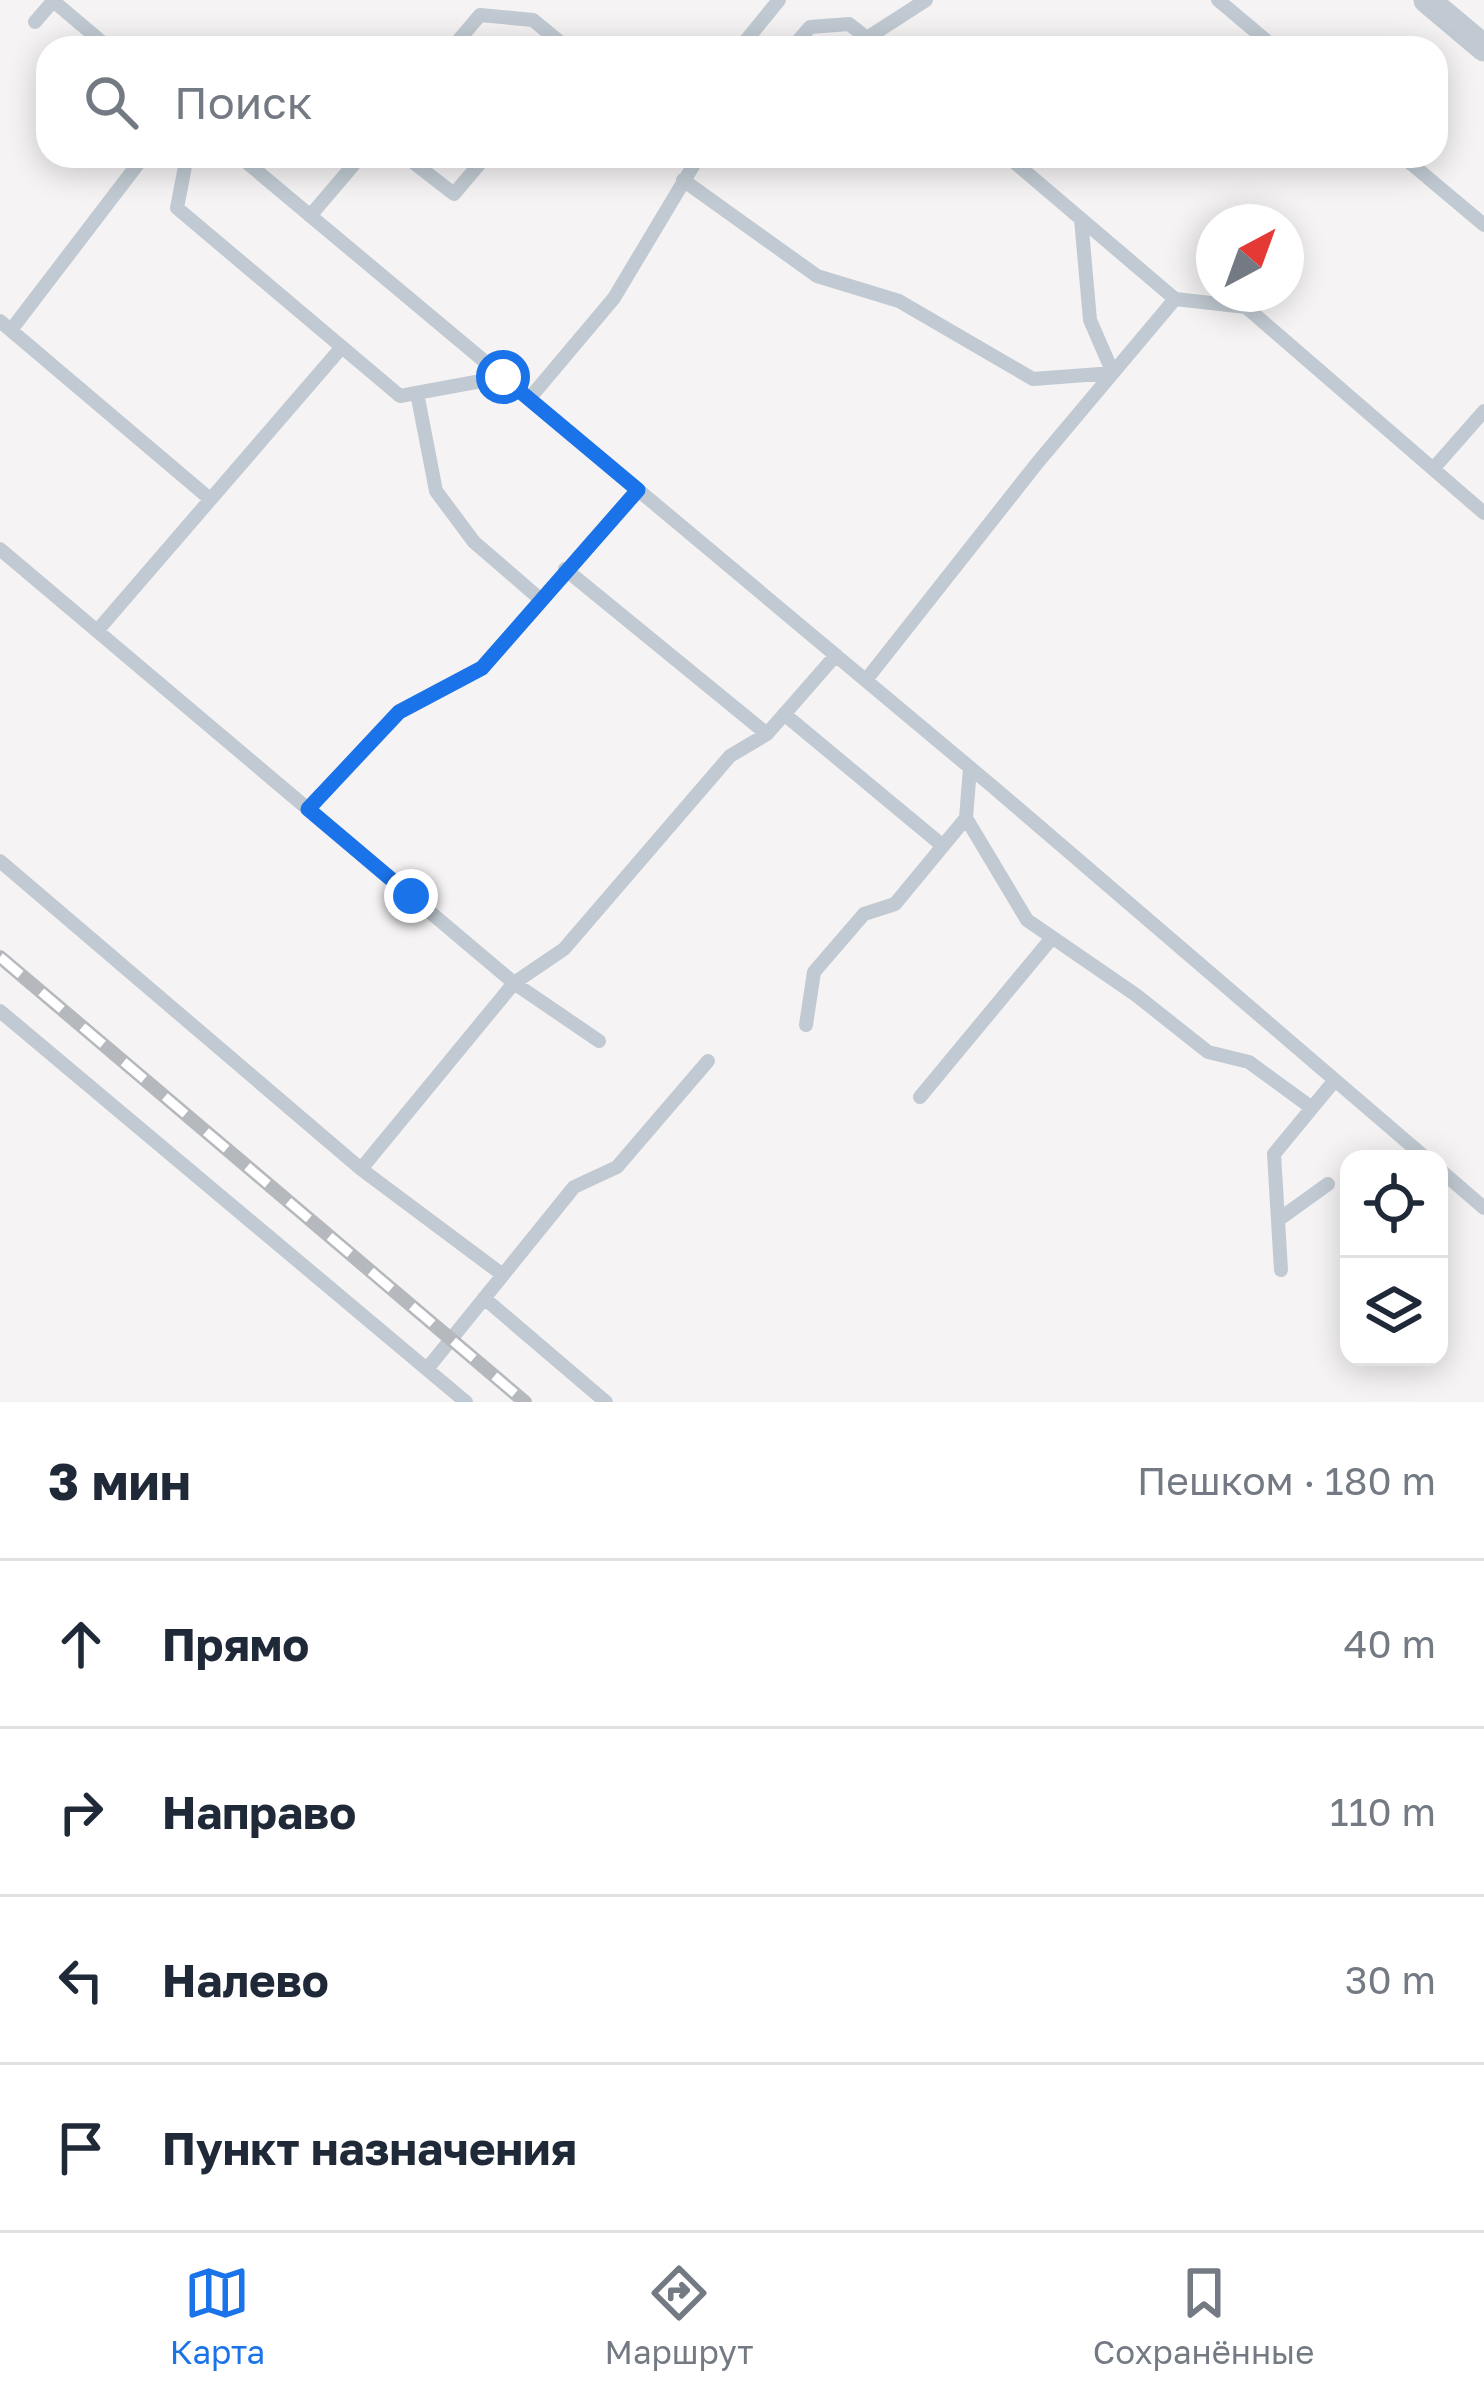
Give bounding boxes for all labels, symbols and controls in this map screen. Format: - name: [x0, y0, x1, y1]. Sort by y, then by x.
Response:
- search box: [36, 36, 1448, 168]
- icon: search: [78, 69, 144, 135]
- text: Поиск: [174, 75, 313, 129]
- north arrow: [1196, 204, 1304, 312]
- route start: [476, 350, 530, 404]
- route end: [384, 869, 438, 923]
- map controls: [1340, 1150, 1448, 1366]
- button: locate: [1340, 1150, 1448, 1258]
- button: layers: [1340, 1258, 1448, 1366]
- text: 3 мин: [48, 1450, 191, 1511]
- text: Пешком · 180 m: [1137, 1457, 1436, 1504]
- icon: ahead: [48, 1611, 114, 1677]
- text: Прямо: [162, 1617, 309, 1671]
- text: 40 m: [1344, 1620, 1436, 1667]
- icon: right: [48, 1779, 114, 1845]
- text: Направо: [162, 1785, 356, 1839]
- text: 110 m: [1330, 1788, 1436, 1835]
- icon: left: [48, 1947, 114, 2013]
- text: Налево: [162, 1953, 329, 2007]
- text: 30 m: [1345, 1956, 1436, 2003]
- icon: arrive: [48, 2115, 114, 2181]
- text: Пункт назначения: [162, 2121, 577, 2175]
- tab: Карта: [170, 2260, 265, 2371]
- tab: Маршрут: [605, 2260, 754, 2371]
- tab: Сохранённые: [1093, 2260, 1314, 2371]

